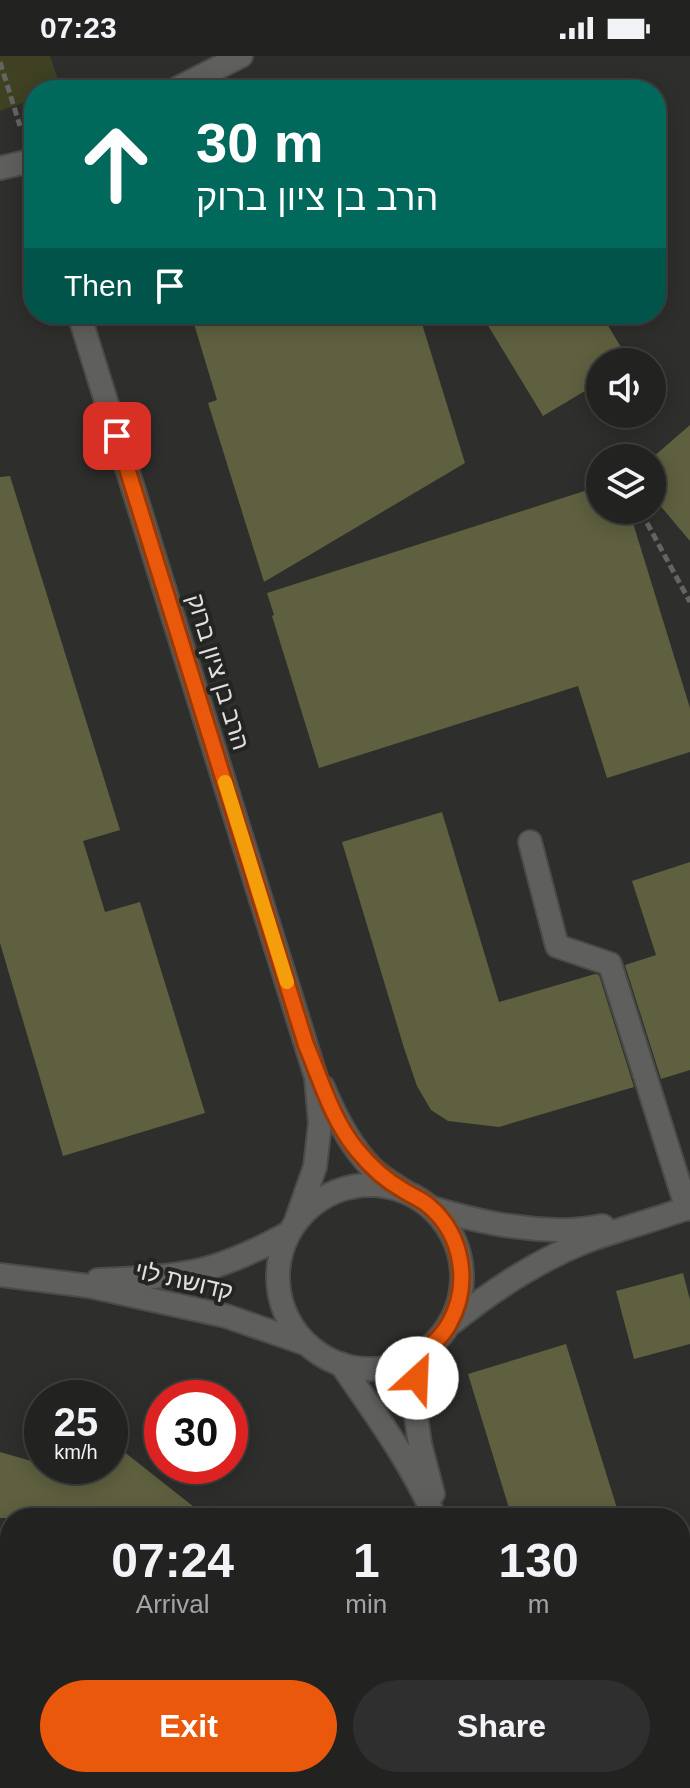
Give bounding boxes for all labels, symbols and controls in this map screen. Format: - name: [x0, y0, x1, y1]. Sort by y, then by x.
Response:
- text: 07:23: [40, 11, 117, 44]
- text: 30 m: [196, 111, 324, 174]
- icon: ahead: [64, 112, 168, 216]
- text: הרב בן ציון ברוק: [196, 177, 438, 218]
- icon: arrive: [148, 264, 192, 308]
- text: Then: [64, 269, 132, 302]
- map controls: [586, 348, 666, 524]
- button: sound: [586, 348, 666, 428]
- pin: [83, 402, 151, 470]
- icon: arrive: [95, 414, 139, 458]
- button: layers: [586, 444, 666, 524]
- street label: הרב בן ציון ברוק: [182, 591, 255, 753]
- street label: קדושת לוי: [133, 1256, 236, 1305]
- position arrow: [375, 1336, 459, 1420]
- speed limit sign: 30: [144, 1380, 248, 1484]
- text: 25: [54, 1400, 98, 1444]
- text: km/h: [54, 1441, 98, 1463]
- text: 07:24: [111, 1534, 234, 1587]
- text: 1: [353, 1534, 380, 1587]
- text: 130: [499, 1534, 579, 1587]
- text: Arrival: [136, 1589, 210, 1619]
- text: min: [345, 1589, 387, 1619]
- text: m: [528, 1589, 549, 1619]
- button: Exit: [40, 1680, 337, 1772]
- button: Share: [353, 1680, 650, 1772]

